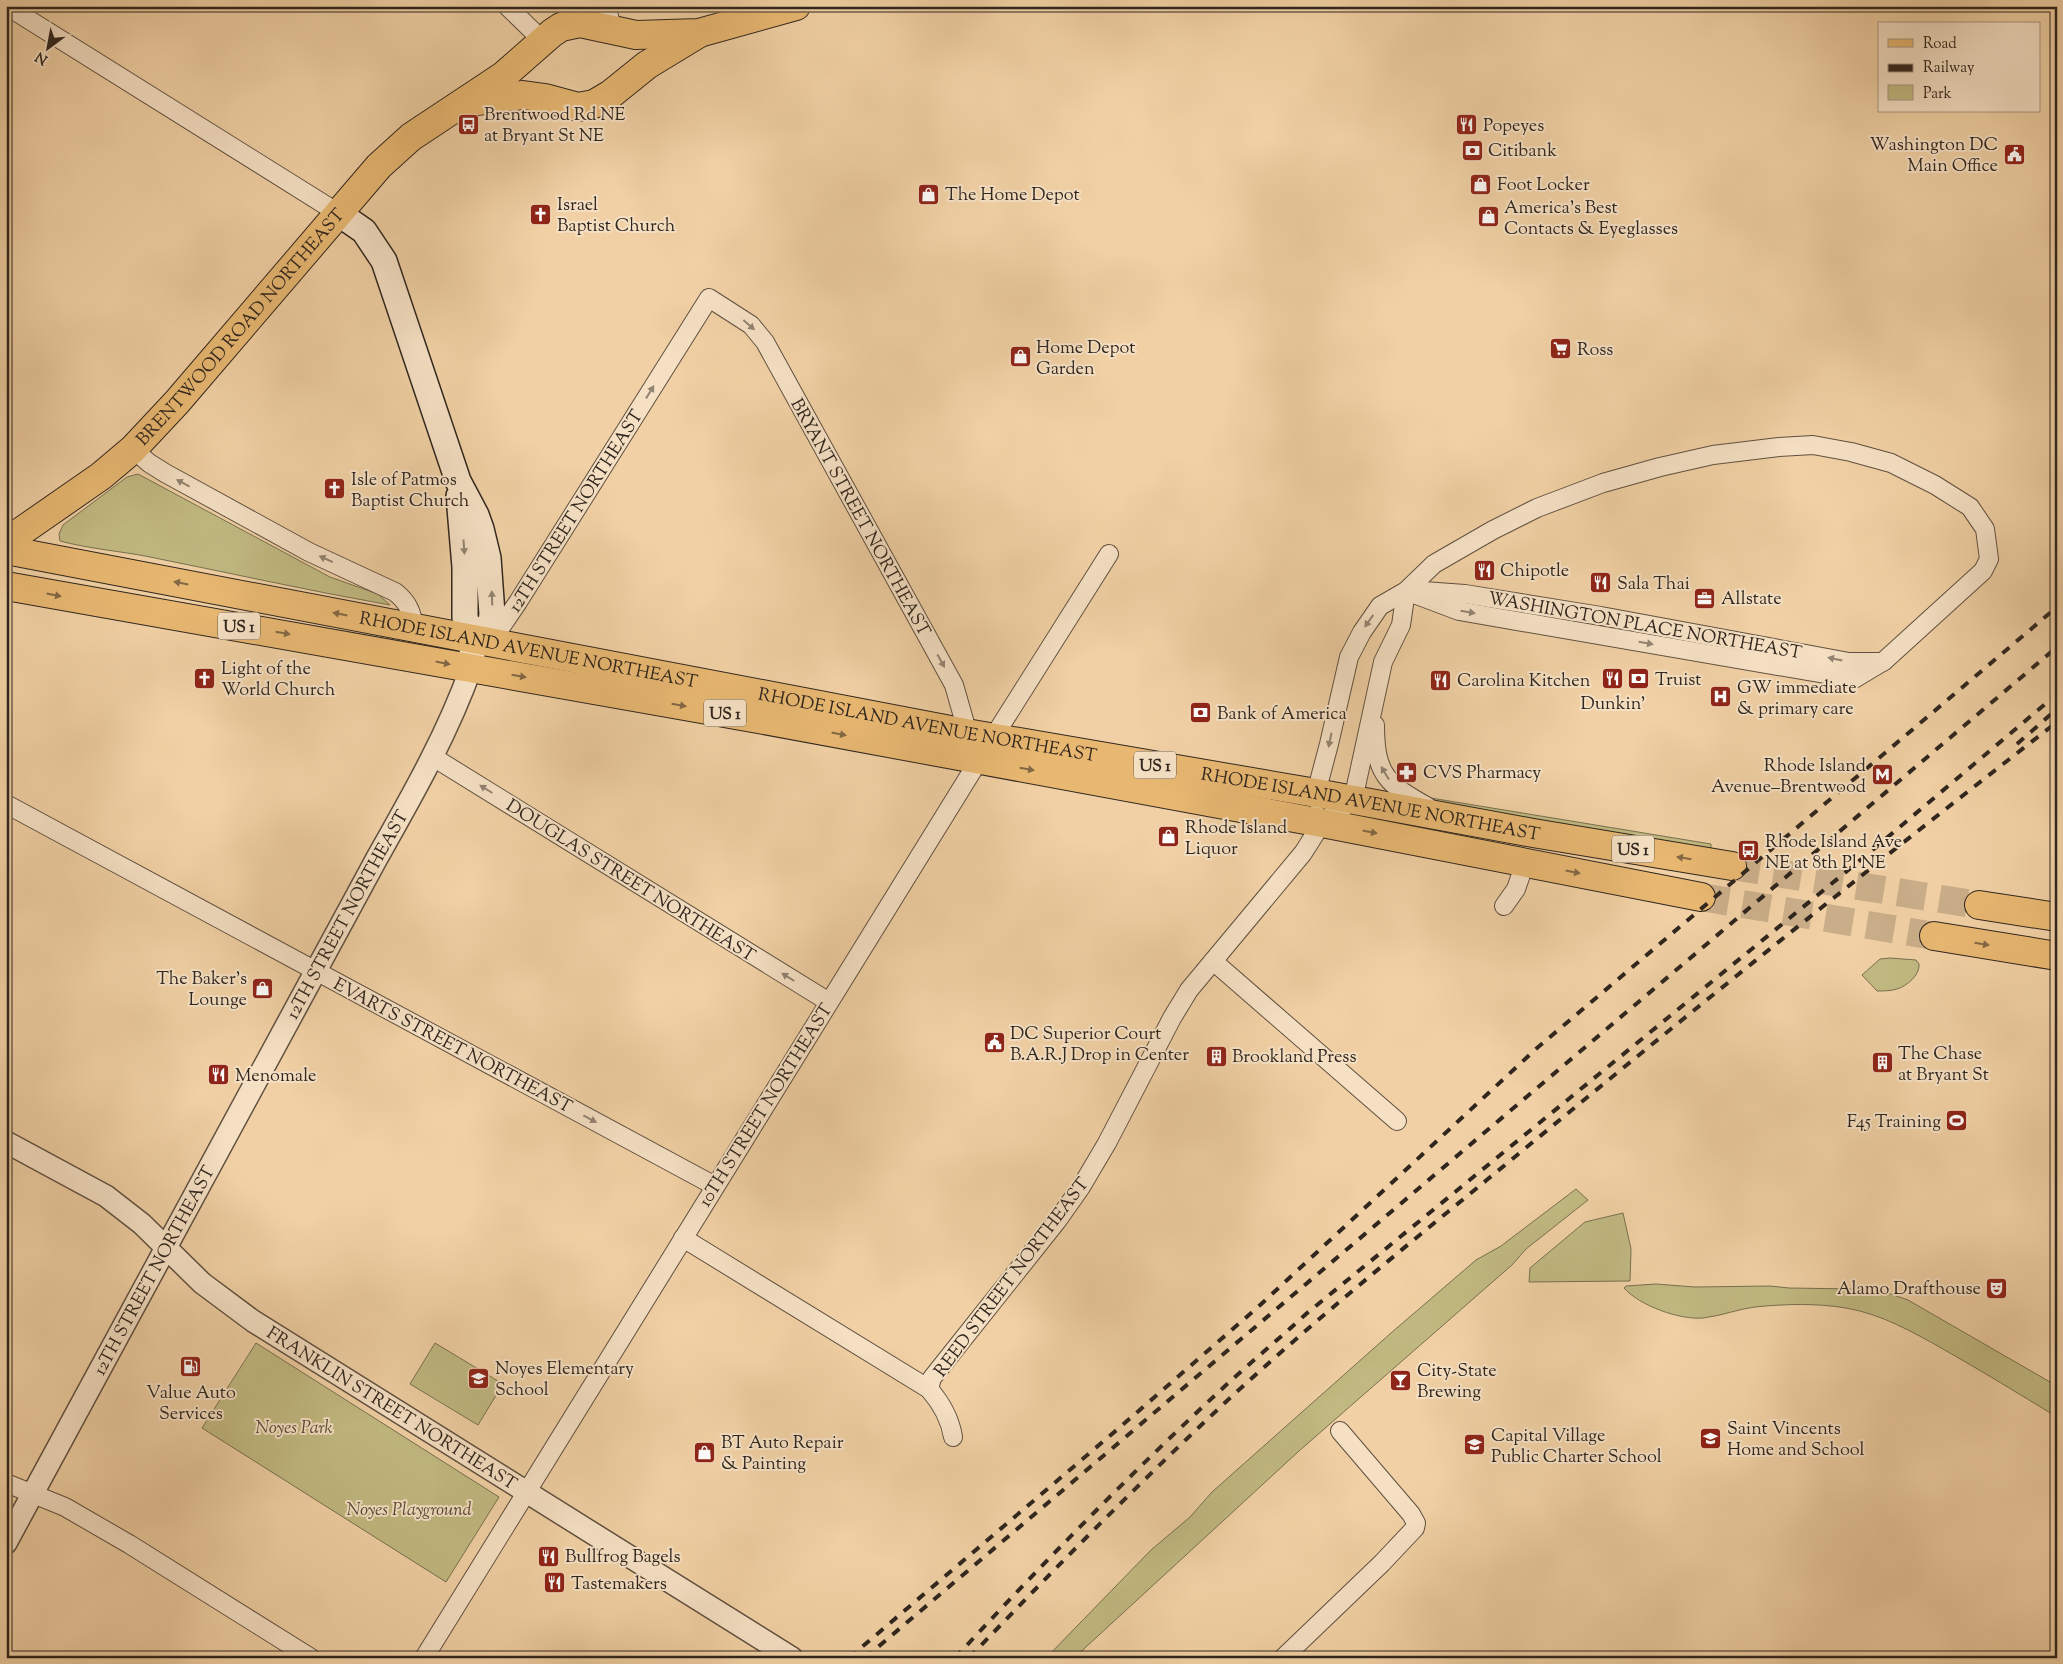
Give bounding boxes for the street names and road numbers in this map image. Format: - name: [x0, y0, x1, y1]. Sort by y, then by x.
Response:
- street label: BRENTWOOD ROAD NORTHEAST: [131, 204, 352, 453]
- street label: BRYANT STREET NORTHEAST: [783, 394, 936, 642]
- street label: 12TH STREET NORTHEAST: [503, 405, 651, 618]
- street label: WASHINGTON PLACE NORTHEAST: [1486, 587, 1804, 667]
- street label: RHODE ISLAND AVENUE NORTHEAST: [357, 607, 700, 697]
- road number: US 1: [218, 612, 260, 640]
- street label: RHODE ISLAND AVENUE NORTHEAST: [756, 683, 1099, 770]
- road number: US 1: [704, 700, 746, 726]
- road number: US 1: [1134, 752, 1176, 778]
- street label: RHODE ISLAND AVENUE NORTHEAST: [1199, 762, 1542, 849]
- street label: DOUGLAS STREET NORTHEAST: [500, 794, 760, 970]
- street label: 12TH STREET NORTHEAST: [281, 806, 416, 1025]
- road number: US 1: [1612, 836, 1654, 862]
- street label: EVARTS STREET NORTHEAST: [328, 973, 576, 1121]
- street label: 10TH STREET NORTHEAST: [693, 999, 840, 1213]
- street label: 12TH STREET NORTHEAST: [88, 1162, 223, 1381]
- street label: REED STREET NORTHEAST: [929, 1173, 1097, 1383]
- street label: FRANKLIN STREET NORTHEAST: [261, 1321, 522, 1498]

